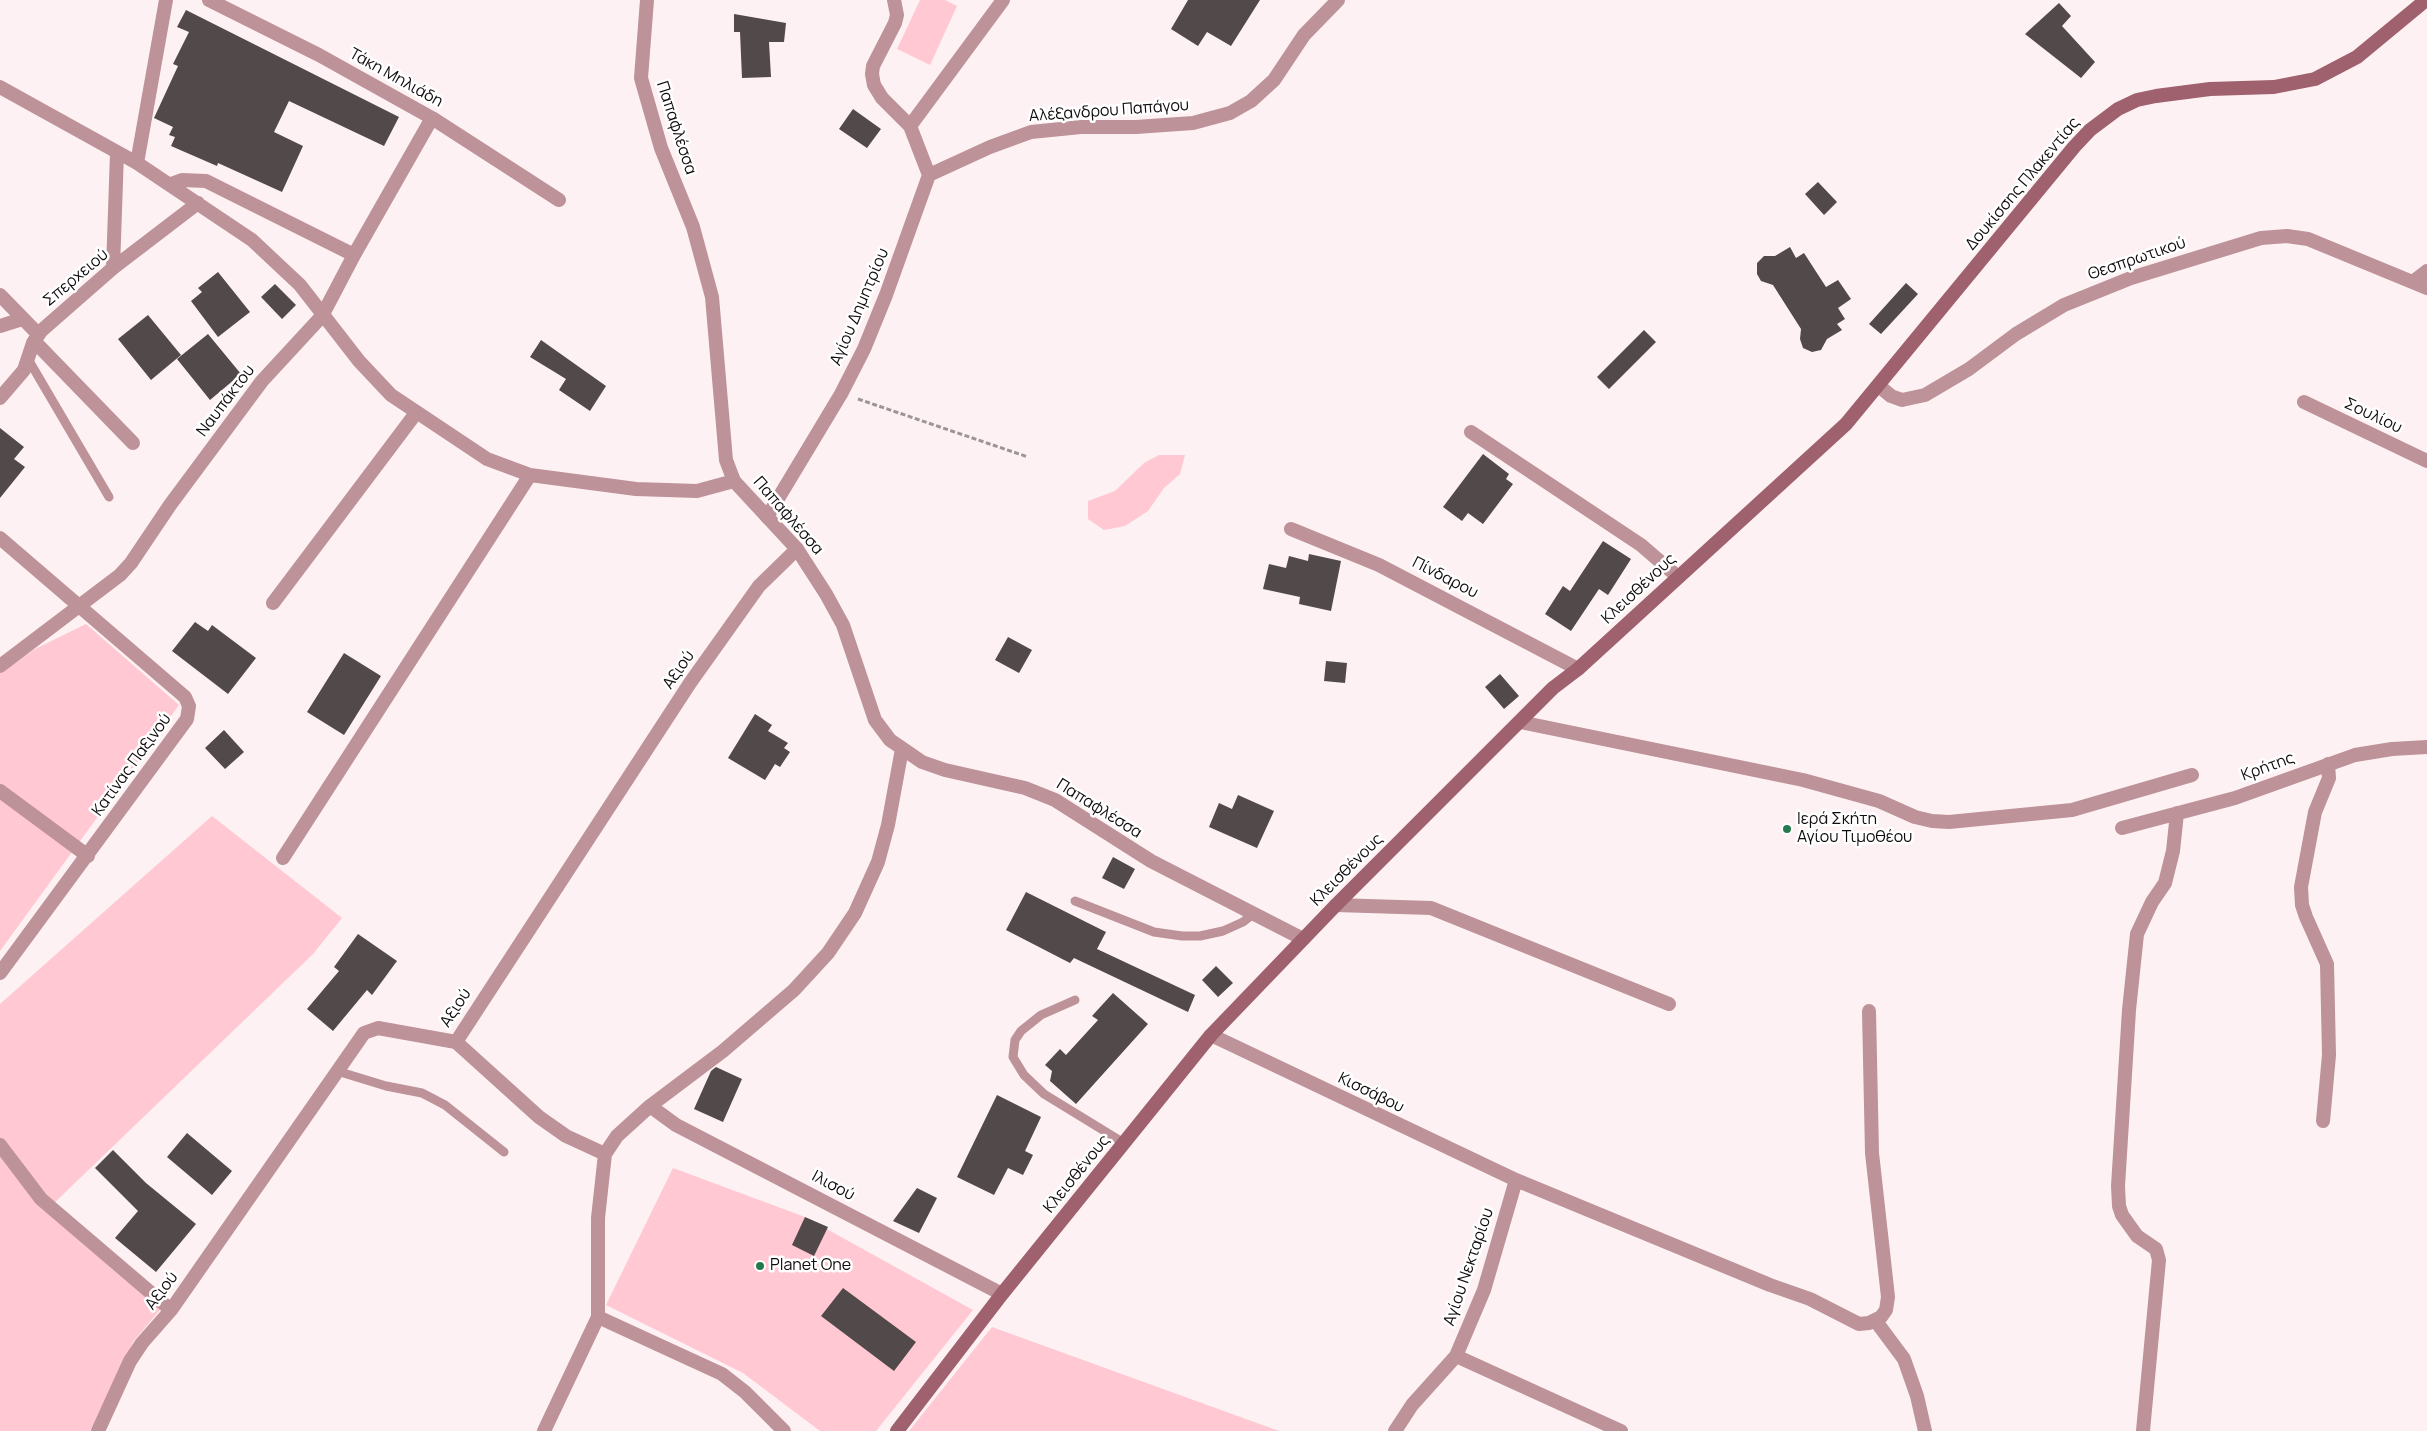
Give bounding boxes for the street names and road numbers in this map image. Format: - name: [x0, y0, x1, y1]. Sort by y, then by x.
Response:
- street label: Τάκη Μηλιάδη: [346, 44, 446, 112]
- street label: Παπαφλέσσα: [652, 79, 700, 177]
- street label: Αλέξανδρου Παπάγου: [1028, 96, 1190, 126]
- street label: Δουκίσσης Πλακεντίας: [1962, 114, 2084, 254]
- street label: Θεσπρωτικού: [2086, 233, 2188, 285]
- street label: Σπερχειού: [40, 245, 112, 311]
- street label: Αγίου Δημητρίου: [827, 246, 893, 368]
- street label: Ναυπάκτου: [193, 361, 259, 441]
- street label: Σουλίου: [2341, 394, 2405, 438]
- street label: Παπαφλέσσα: [749, 473, 827, 559]
- street label: Κλεισθένους: [1598, 550, 1680, 628]
- street label: Πίνδαρου: [1409, 553, 1481, 603]
- street label: Αξιού: [659, 647, 699, 693]
- street label: Κατίνας Παξινού: [88, 710, 176, 820]
- street label: Κρήτης: [2239, 749, 2297, 785]
- street label: Παπαφλέσσα: [1053, 775, 1145, 843]
- street label: Κλεισθένους: [1307, 830, 1387, 910]
- street label: Αξιού: [436, 985, 476, 1031]
- street label: Κισσάβου: [1335, 1069, 1407, 1117]
- street label: Κλεισθένους: [1040, 1131, 1114, 1217]
- street label: Ιλισού: [808, 1167, 858, 1205]
- street label: Αγίου Νεκταρίου: [1440, 1206, 1498, 1328]
- street label: Αξιού: [142, 1268, 182, 1314]

